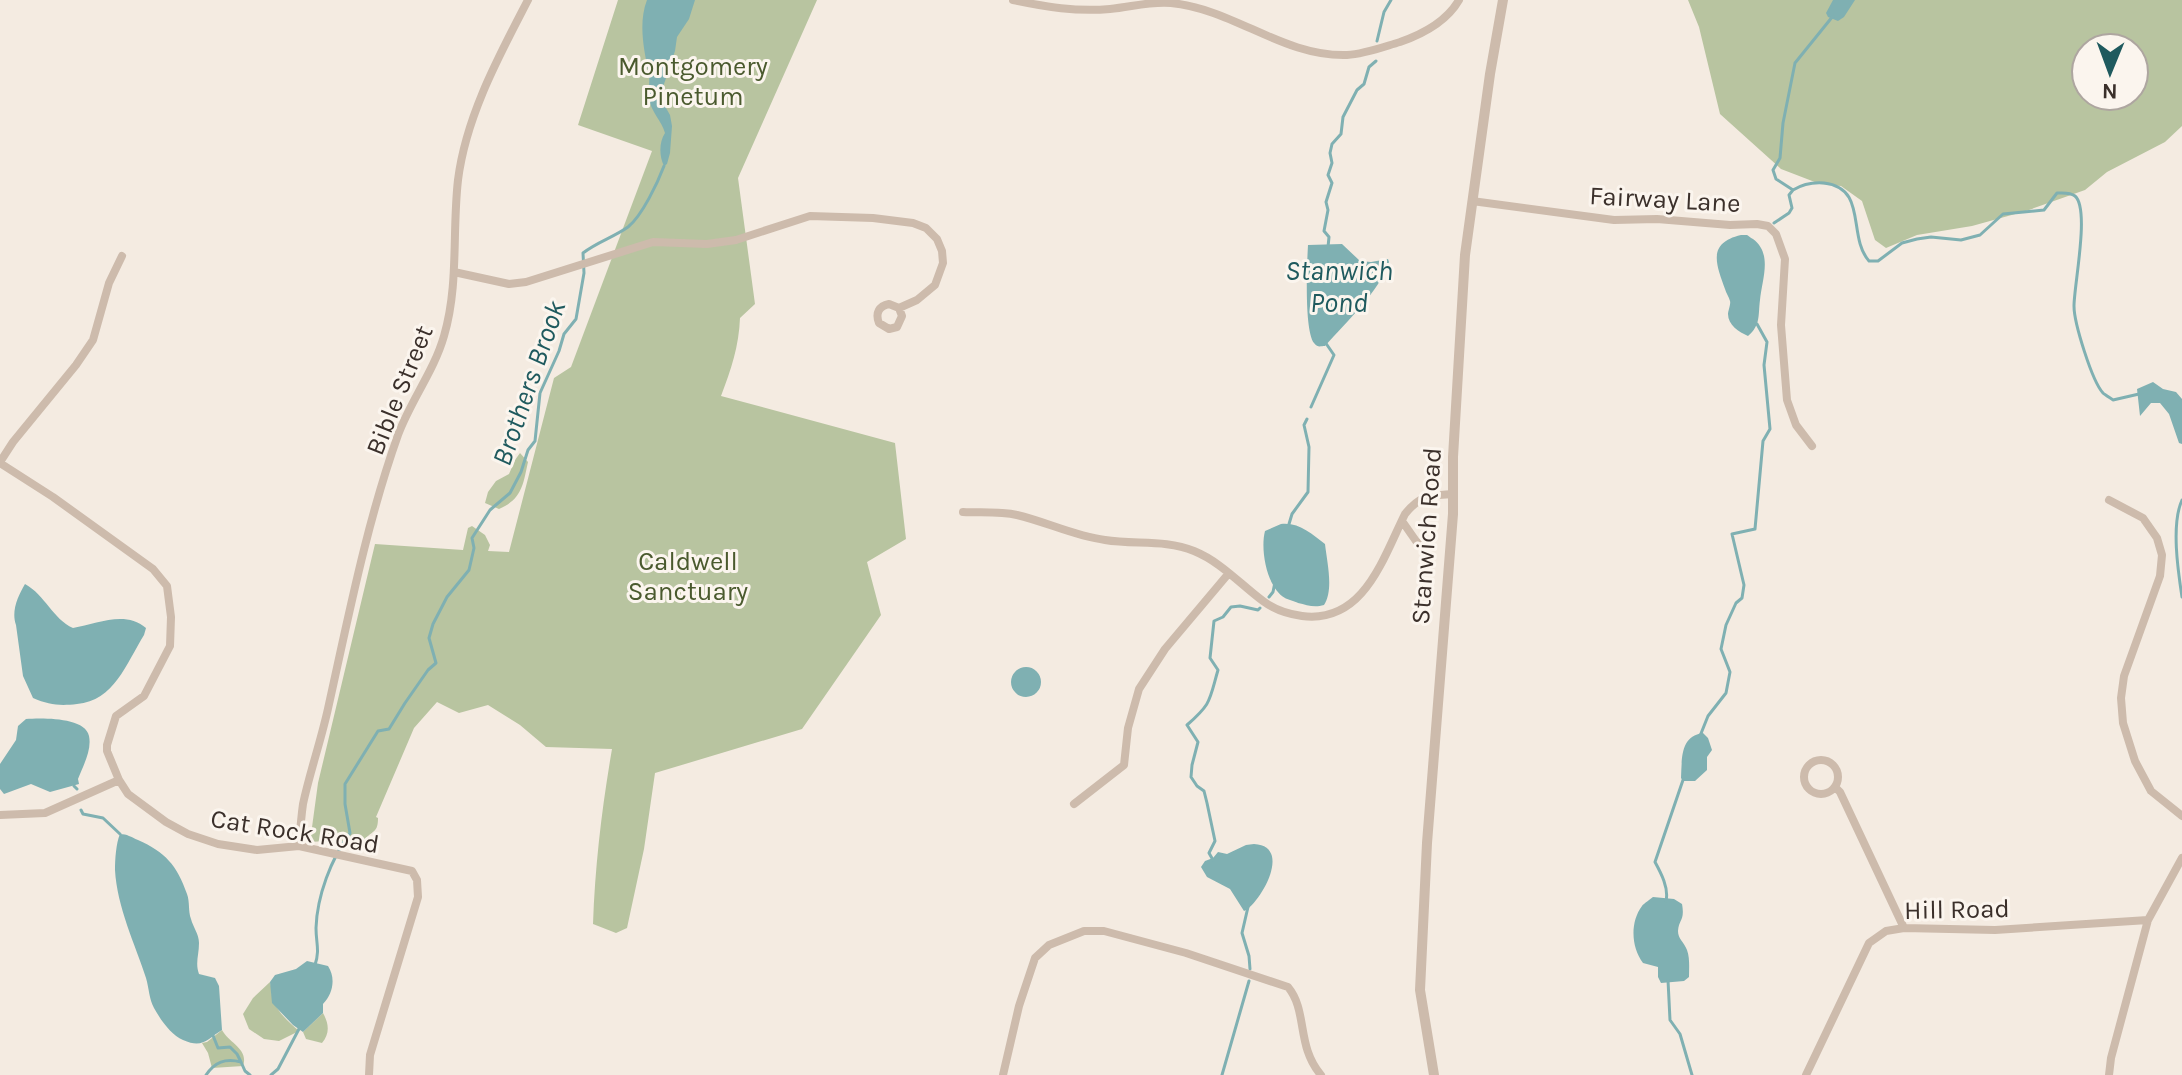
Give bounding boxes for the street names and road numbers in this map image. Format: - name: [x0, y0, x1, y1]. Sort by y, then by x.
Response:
- street label: Fairway Lane: [1589, 180, 1741, 219]
- street label: Bible Street: [359, 320, 440, 460]
- street label: Stanwich Road: [1405, 447, 1448, 626]
- street label: Cat Rock Road: [208, 803, 382, 860]
- street label: Hill Road: [1904, 893, 2010, 926]

